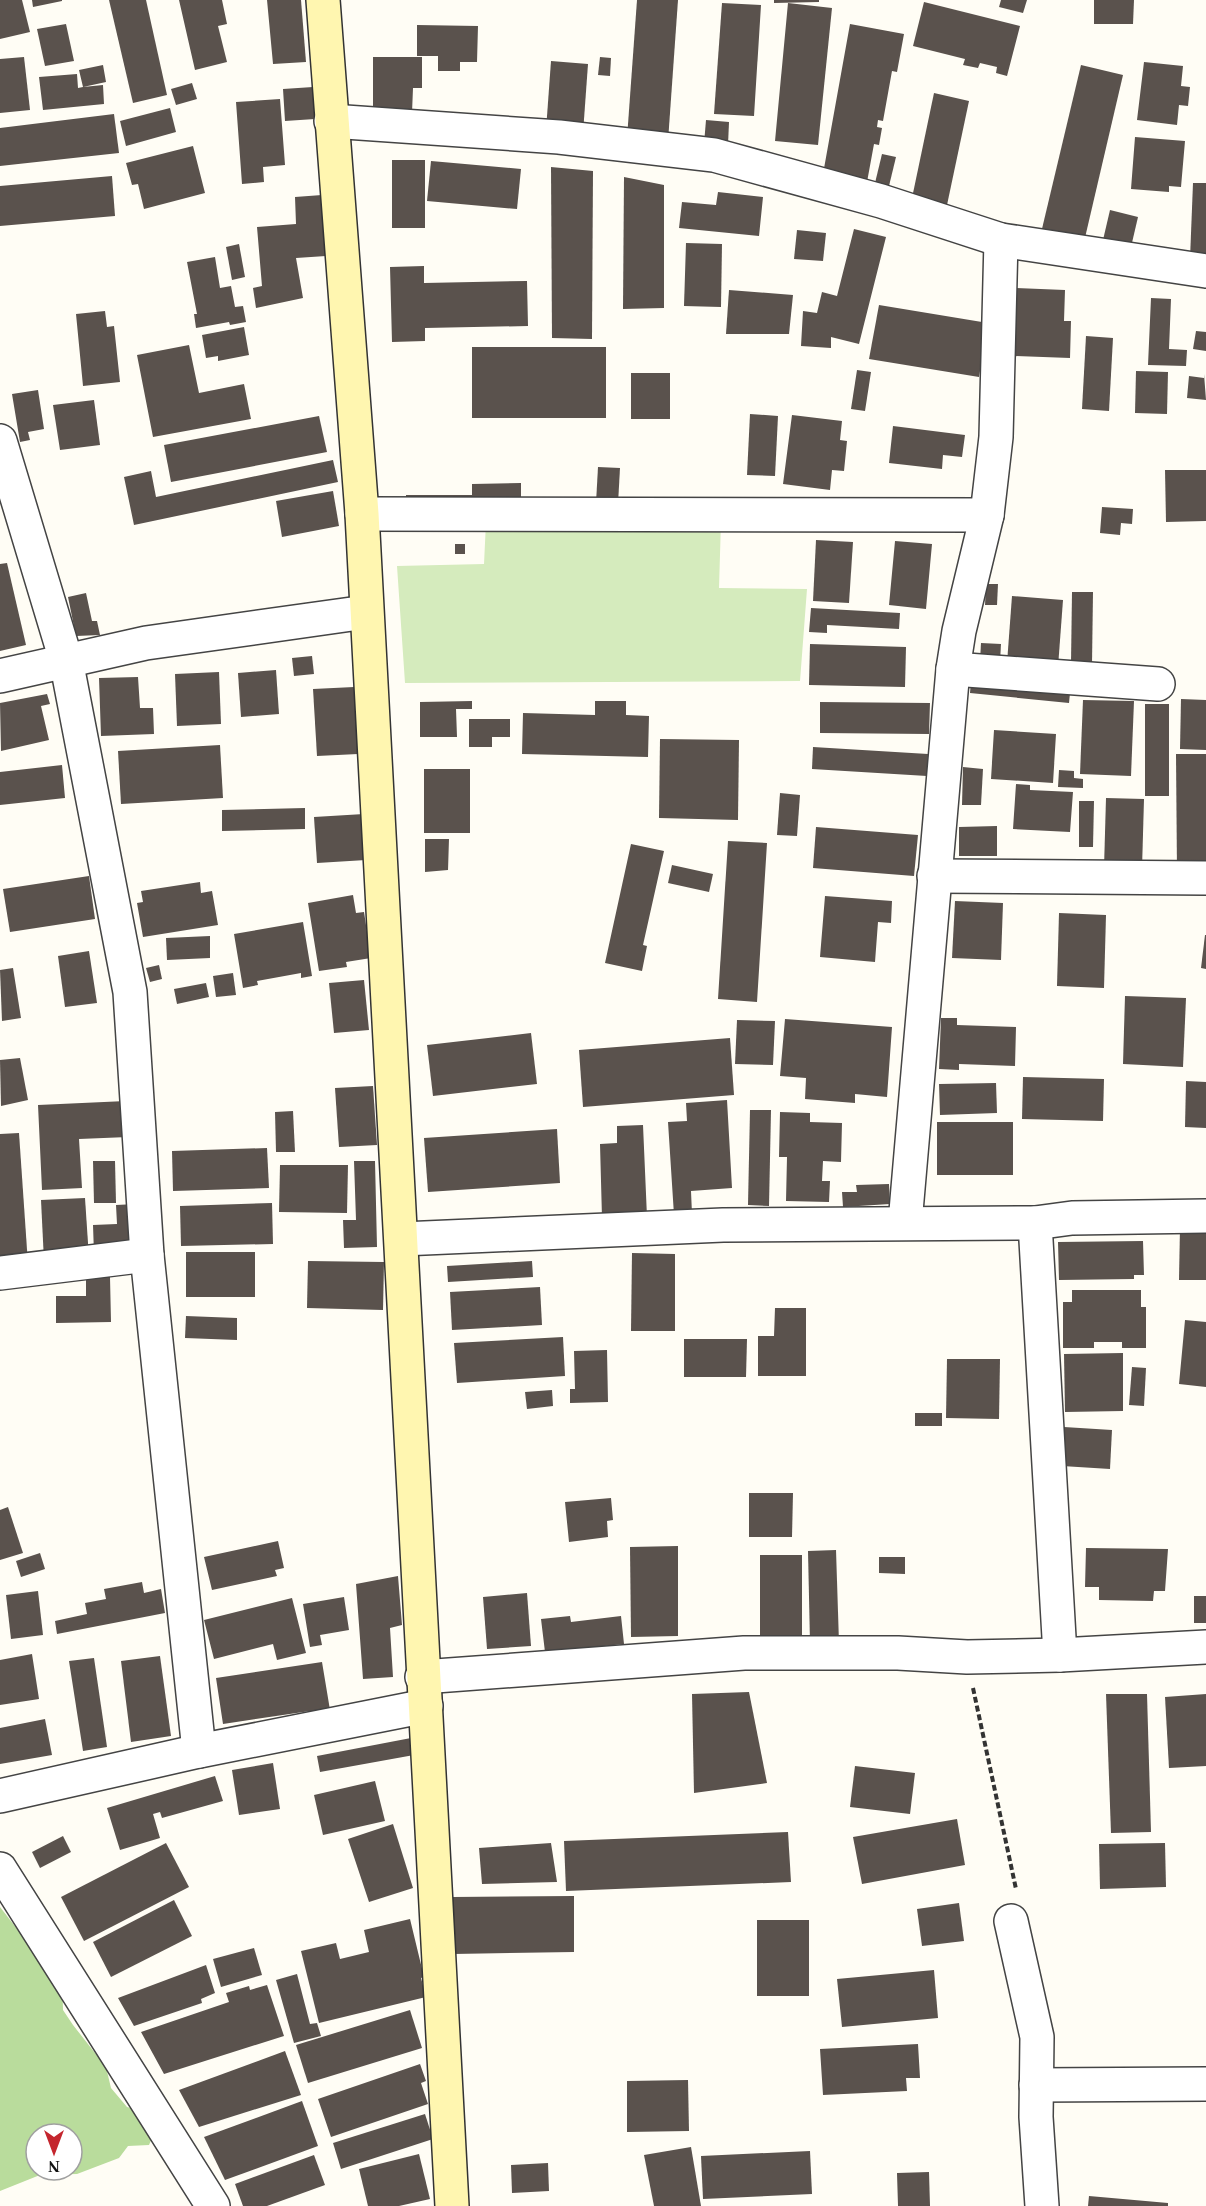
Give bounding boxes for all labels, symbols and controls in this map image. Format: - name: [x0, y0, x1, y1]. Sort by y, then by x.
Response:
- north arrow: [24, 2122, 84, 2182]
- text: N: [48, 2158, 60, 2175]

